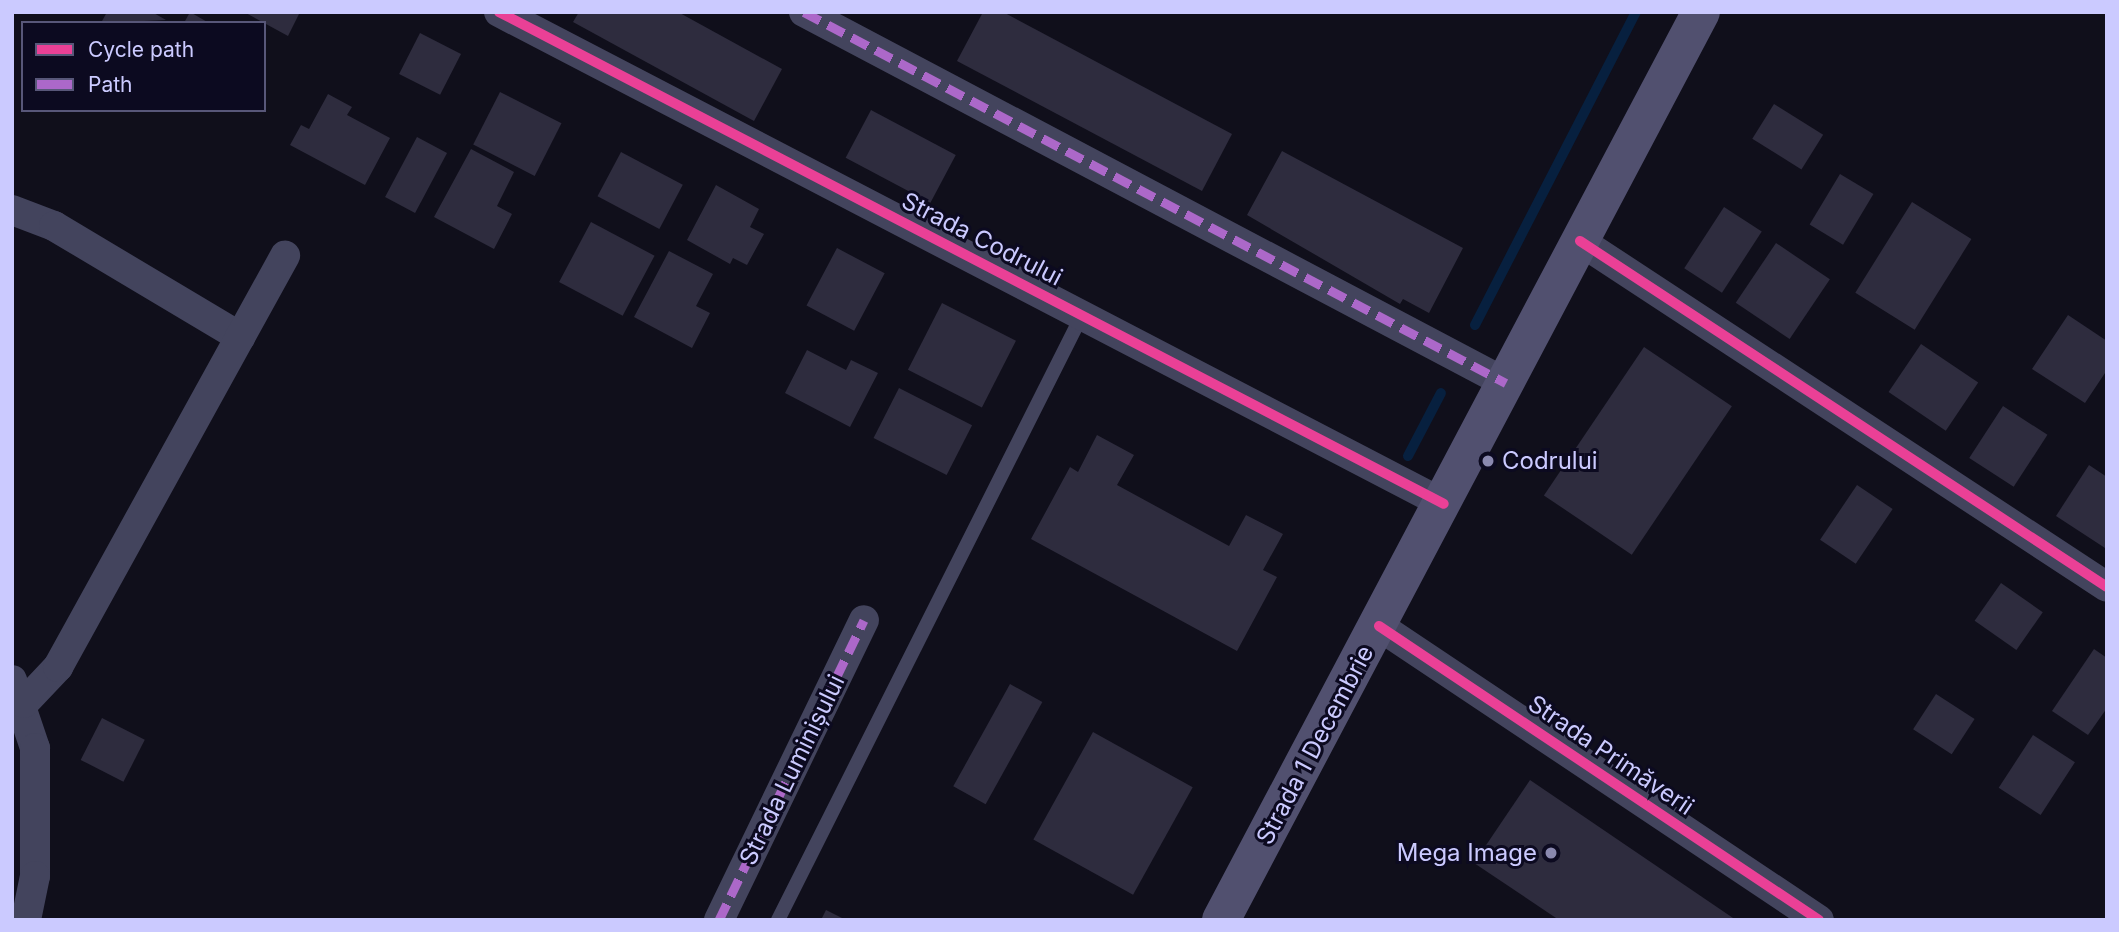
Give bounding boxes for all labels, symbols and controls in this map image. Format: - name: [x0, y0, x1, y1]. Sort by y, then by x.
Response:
- legend: [21, 21, 266, 112]
- text: Cycle path: [88, 37, 194, 62]
- text: Path: [88, 72, 133, 97]
- street label: Strada Codrului: [897, 186, 1067, 292]
- place label: Codrului: [1502, 447, 1598, 475]
- marker: Codrului: [1480, 453, 1496, 469]
- street label: Strada 1 Decembrie: [1250, 641, 1380, 849]
- street label: Strada Luminișului: [733, 670, 851, 870]
- street label: Strada Primăverii: [1523, 689, 1699, 821]
- place label: Mega Image: [1397, 839, 1537, 867]
- marker: Mega Image: [1543, 845, 1559, 861]

